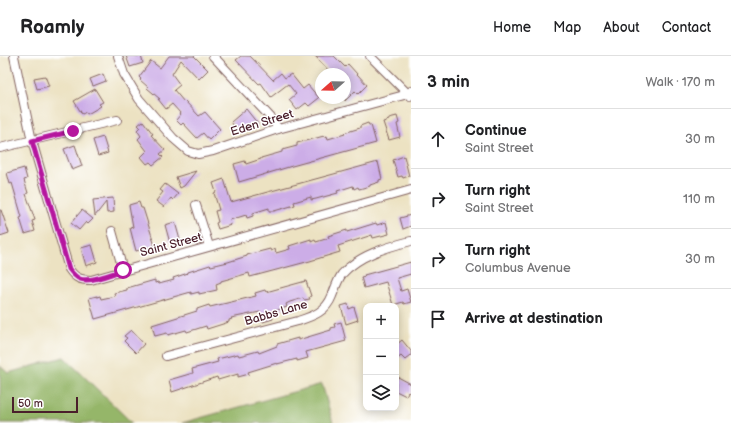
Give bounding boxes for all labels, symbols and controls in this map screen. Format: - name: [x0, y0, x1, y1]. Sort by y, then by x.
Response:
- text: Roamly: [20, 16, 84, 39]
- text: Home: [493, 19, 531, 36]
- text: Map: [553, 19, 581, 36]
- text: About: [603, 19, 640, 36]
- text: Contact: [662, 19, 711, 36]
- north arrow: [315, 68, 351, 104]
- text: 3 min: [427, 72, 470, 92]
- text: Walk · 170 m: [645, 74, 715, 90]
- street label: Eden Street: [229, 106, 295, 140]
- text: Continue: [465, 121, 527, 140]
- route end: [64, 122, 82, 140]
- icon: ahead: [427, 128, 449, 150]
- text: 30 m: [685, 131, 715, 147]
- text: Saint Street: [465, 140, 534, 156]
- text: Turn right: [465, 181, 530, 200]
- icon: right: [427, 188, 449, 210]
- text: 110 m: [683, 191, 715, 207]
- text: Saint Street: [465, 200, 534, 216]
- street label: Saint Street: [139, 229, 204, 260]
- text: Turn right: [465, 241, 530, 260]
- icon: right: [427, 248, 449, 270]
- text: 30 m: [685, 251, 715, 267]
- text: Columbus Avenue: [465, 260, 571, 276]
- route start: [114, 261, 132, 279]
- street label: Babbs Lane: [243, 297, 309, 329]
- map controls: [363, 303, 399, 411]
- button: +: [363, 303, 399, 339]
- icon: arrive: [427, 308, 449, 330]
- text: Arrive at destination: [465, 309, 603, 328]
- button: −: [363, 339, 399, 375]
- button: layers: [363, 375, 399, 411]
- scale bar: [12, 395, 78, 414]
- text: 50 m: [18, 397, 43, 410]

